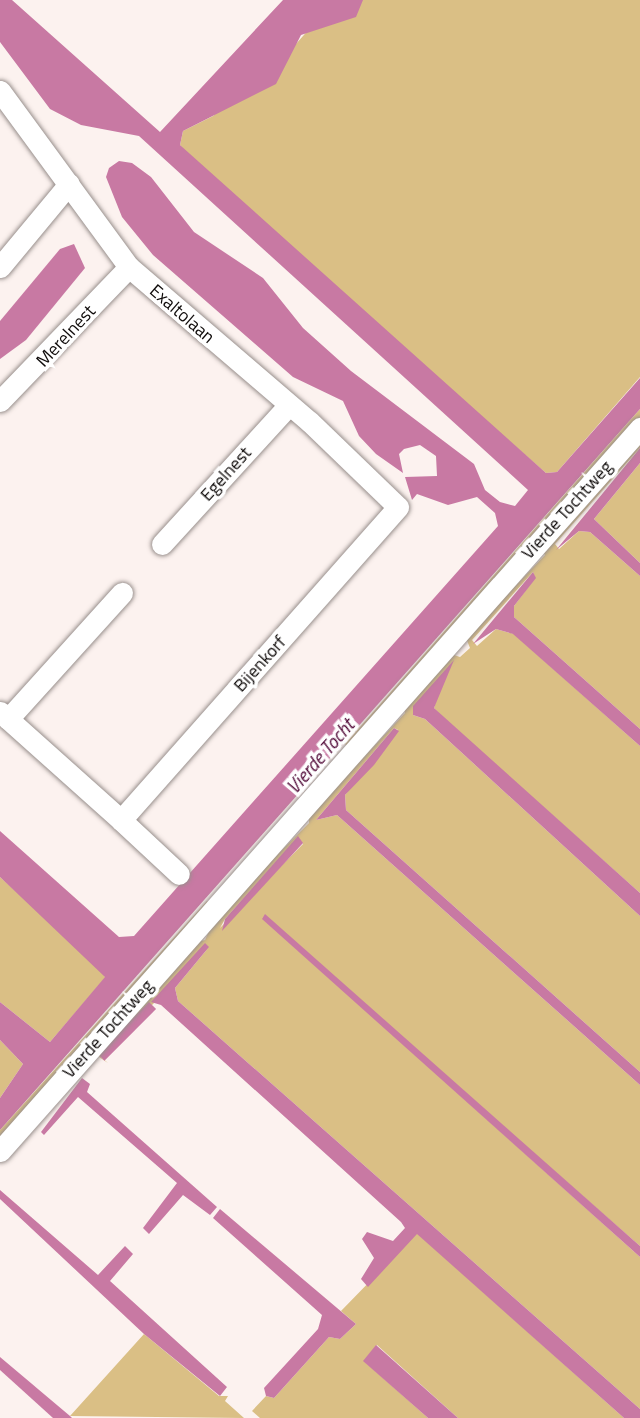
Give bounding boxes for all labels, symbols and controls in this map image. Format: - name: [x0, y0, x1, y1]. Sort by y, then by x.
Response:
- street label: Exaltolaan: [145, 280, 219, 348]
- street label: Merelnest: [32, 301, 100, 371]
- street label: Egelnest: [196, 442, 256, 506]
- street label: Vierde Tochtweg: [517, 456, 617, 564]
- street label: Bijenkorf: [229, 632, 291, 696]
- water label: Vierde Tocht: [281, 714, 359, 798]
- street label: Vierde Tochtweg: [58, 975, 158, 1083]

